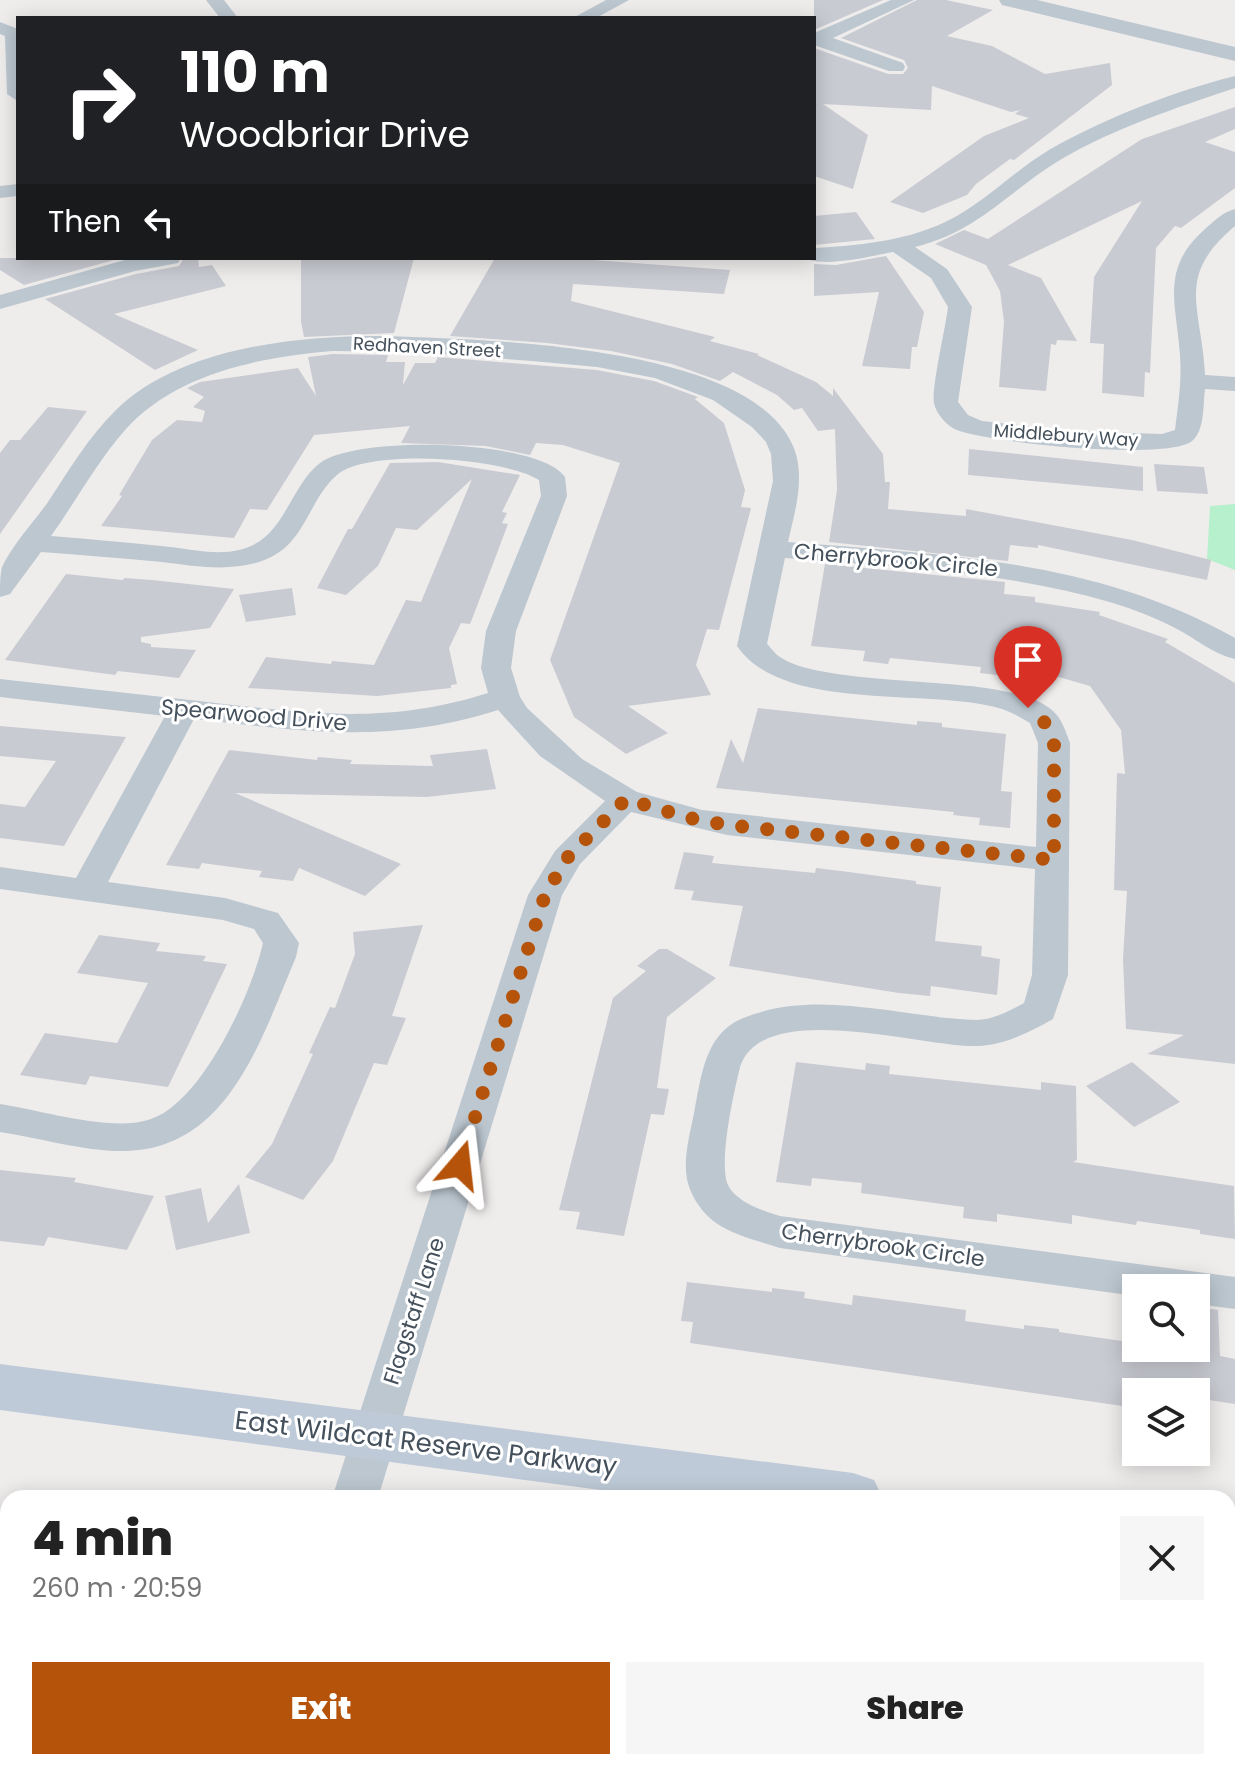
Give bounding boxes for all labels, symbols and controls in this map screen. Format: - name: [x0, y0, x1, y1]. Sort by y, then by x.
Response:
- text: 110 m: [180, 33, 330, 112]
- icon: right: [48, 48, 152, 152]
- text: Woodbriar Drive: [180, 109, 470, 160]
- text: Then: [48, 200, 121, 243]
- icon: left: [137, 200, 181, 244]
- street label: Redhaven Street: [352, 331, 502, 363]
- street label: Middlebury Way: [993, 417, 1139, 453]
- street label: Cherrybrook Circle: [793, 536, 999, 584]
- pin: [994, 626, 1062, 708]
- icon: arrive: [1006, 638, 1050, 682]
- street label: Spearwood Drive: [160, 691, 348, 739]
- position arrow: [418, 1123, 502, 1207]
- street label: Cherrybrook Circle: [779, 1215, 987, 1275]
- street label: Flagstaff Lane: [376, 1233, 452, 1389]
- map controls: [1122, 1274, 1210, 1466]
- button: search: [1122, 1274, 1210, 1362]
- button: layers: [1122, 1378, 1210, 1466]
- street label: East Wildcat Reserve Parkway: [233, 1402, 619, 1484]
- text: 4 min: [32, 1505, 173, 1572]
- button: close: [1120, 1516, 1204, 1600]
- text: 260 m · 20:59: [32, 1570, 202, 1606]
- button: Exit: [32, 1662, 610, 1754]
- button: Share: [626, 1662, 1204, 1754]

